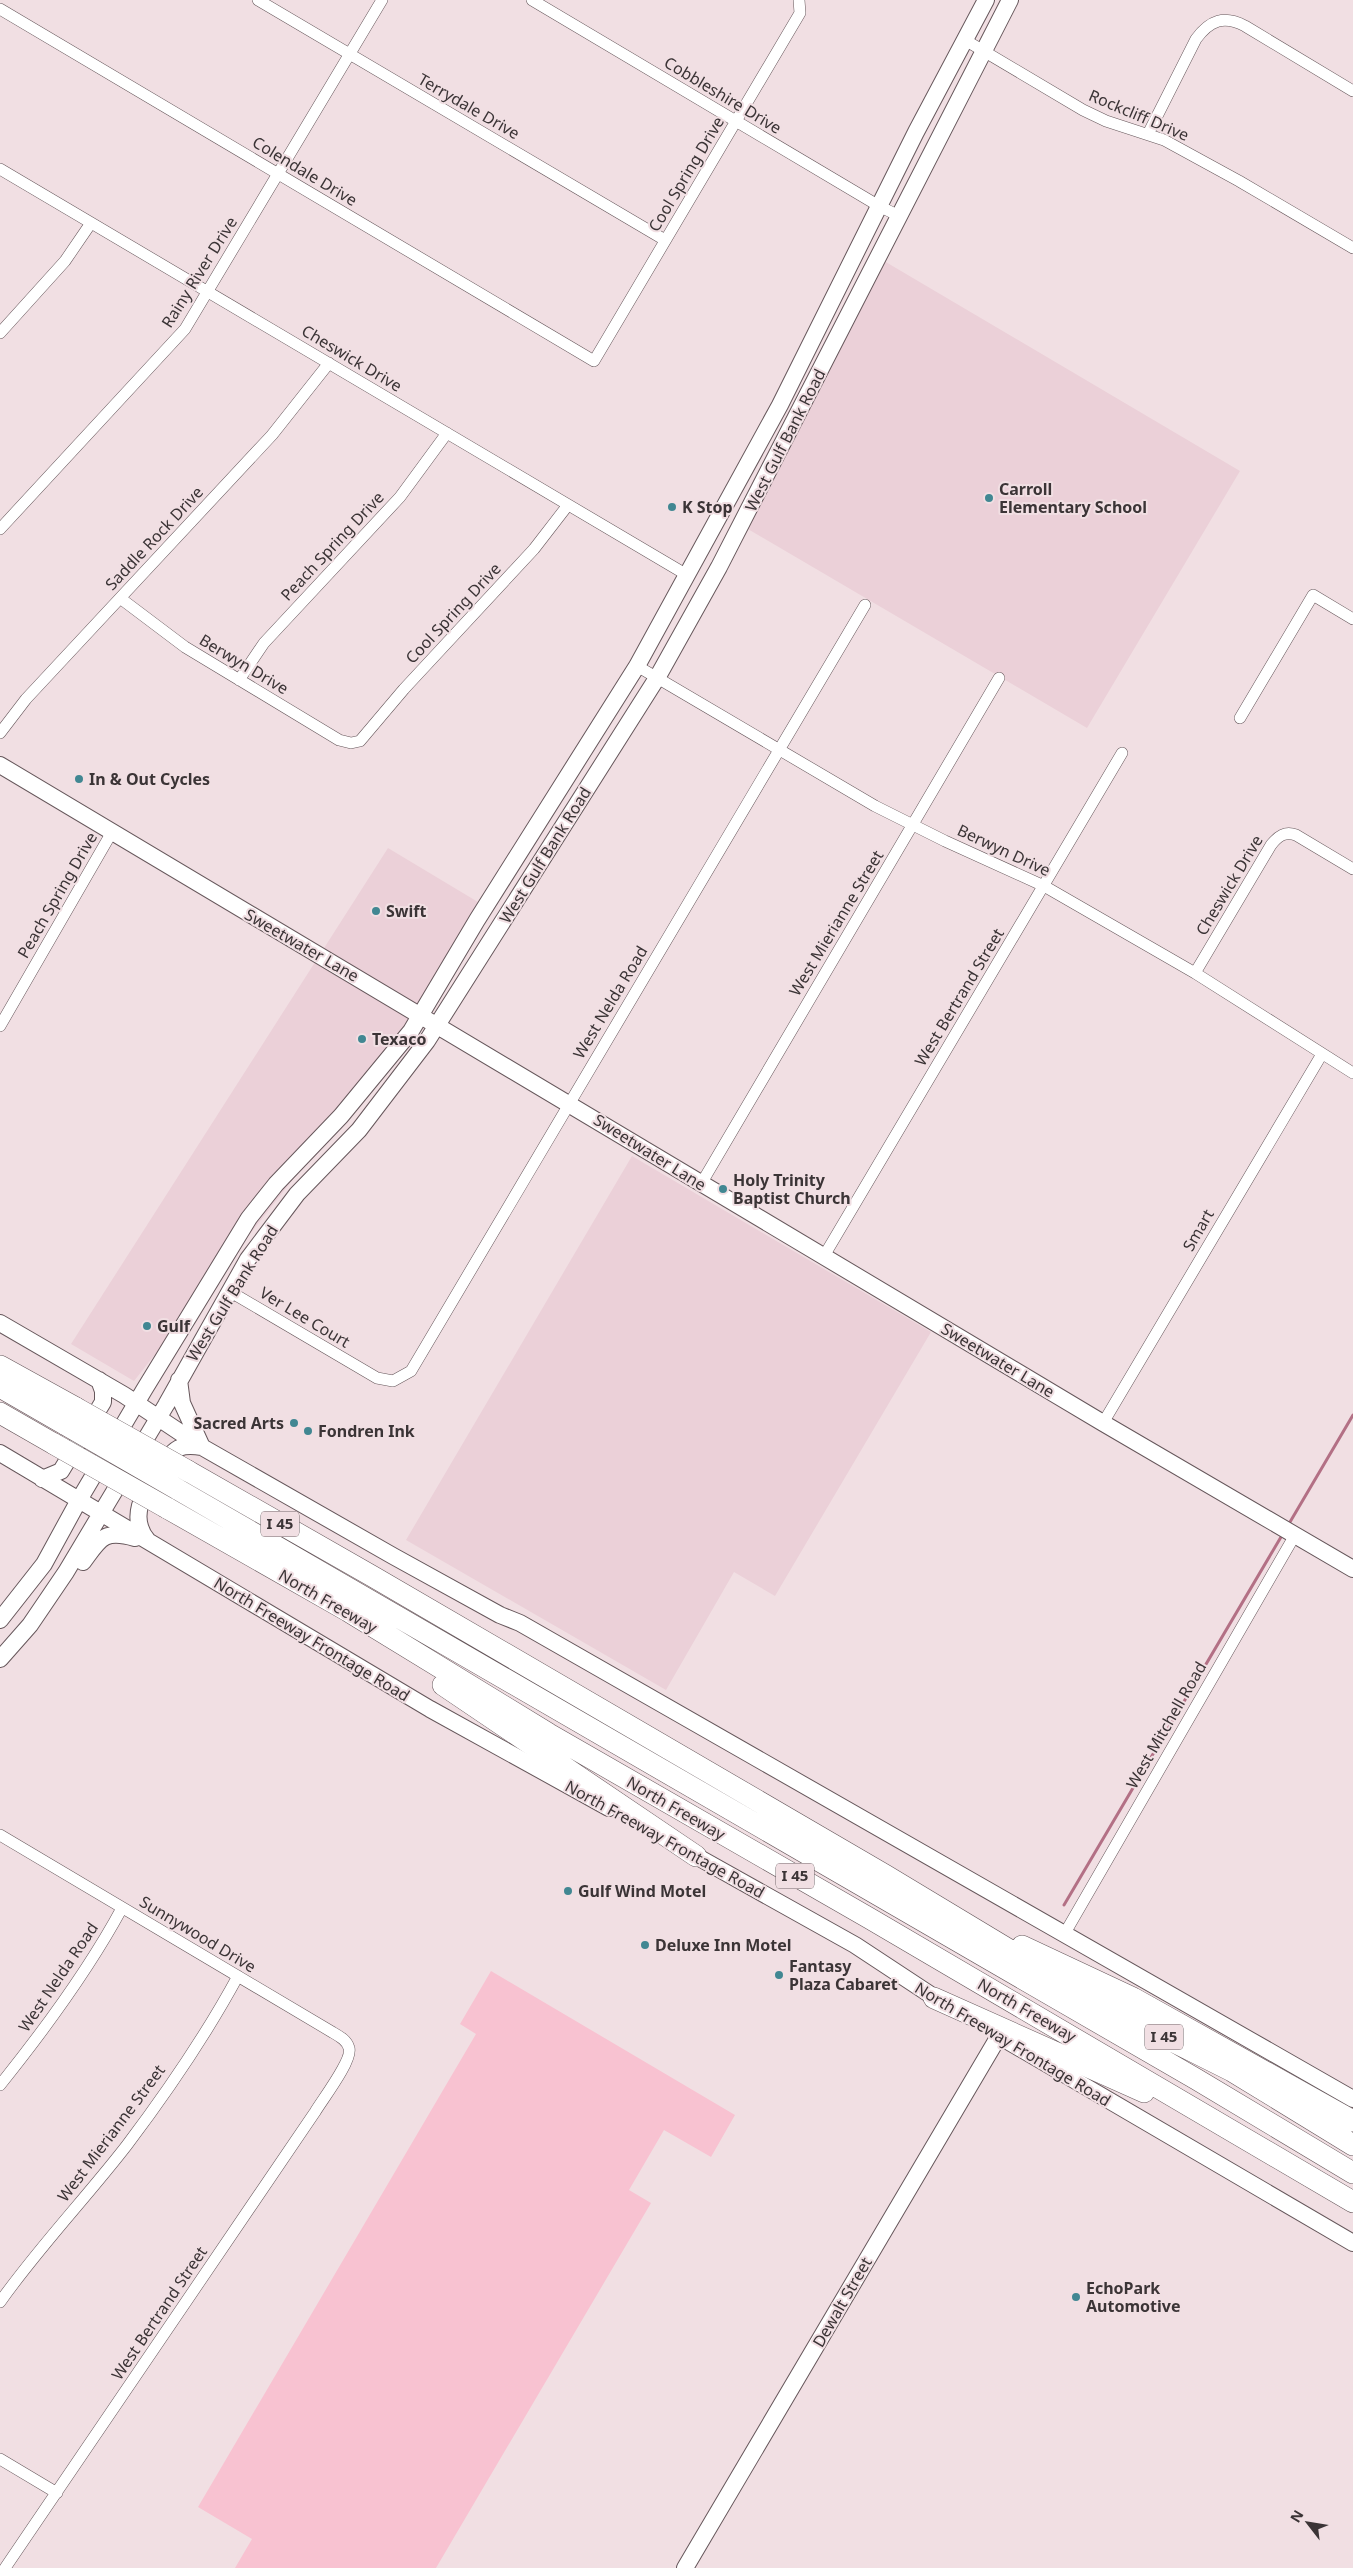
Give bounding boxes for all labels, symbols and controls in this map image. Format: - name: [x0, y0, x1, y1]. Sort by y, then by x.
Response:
- street label: Cobbleshire Drive: [660, 51, 786, 139]
- street label: Terrydale Drive: [414, 68, 524, 144]
- street label: Rockcliff Drive: [1086, 84, 1192, 146]
- street label: Cool Spring Drive: [643, 112, 729, 236]
- street label: Colendale Drive: [249, 131, 361, 211]
- street label: Rainy River Drive: [156, 212, 242, 332]
- street label: Cheswick Drive: [298, 319, 406, 397]
- street label: West Gulf Bank Road: [740, 365, 830, 515]
- place label: Carroll Elementary School: [999, 478, 1147, 518]
- street label: Saddle Rock Drive: [100, 481, 208, 595]
- street label: Peach Spring Drive: [275, 486, 389, 606]
- marker: Carroll Elementary School: [983, 492, 995, 504]
- place label: K Stop: [682, 496, 733, 518]
- marker: K Stop: [666, 501, 678, 513]
- street label: Cool Spring Drive: [400, 558, 506, 668]
- street label: Berwyn Drive: [195, 629, 293, 699]
- place label: In & Out Cycles: [89, 768, 210, 790]
- marker: In & Out Cycles: [73, 773, 85, 785]
- street label: West Gulf Bank Road: [494, 783, 596, 927]
- street label: Berwyn Drive: [954, 819, 1054, 881]
- street label: Peach Spring Drive: [12, 828, 102, 962]
- street label: Cheswick Drive: [1190, 831, 1268, 939]
- street label: West Mierianne Street: [784, 846, 888, 1000]
- place label: Swift: [386, 900, 426, 922]
- street label: Sweetwater Lane: [241, 903, 363, 987]
- marker: Swift: [370, 905, 382, 917]
- street label: West Bertrand Street: [909, 924, 1009, 1070]
- street label: West Nelda Road: [568, 942, 652, 1062]
- place label: Texaco: [372, 1028, 426, 1050]
- marker: Texaco: [356, 1033, 368, 1045]
- street label: Sweetwater Lane: [590, 1109, 710, 1195]
- place label: Holy Trinity Baptist Church: [733, 1169, 851, 1209]
- marker: Holy Trinity Baptist Church: [717, 1183, 729, 1195]
- street label: Smart: [1177, 1205, 1219, 1255]
- street label: West Gulf Bank Road: [181, 1221, 283, 1365]
- street label: Ver Lee Court: [256, 1281, 354, 1353]
- place label: Gulf: [157, 1315, 191, 1337]
- street label: Sweetwater Lane: [937, 1317, 1059, 1403]
- marker: Gulf: [141, 1320, 153, 1332]
- place label: Sacred Arts: [193, 1412, 284, 1434]
- marker: Sacred Arts: [288, 1417, 300, 1429]
- place label: Fondren Ink: [318, 1420, 415, 1442]
- marker: Fondren Ink: [302, 1425, 314, 1437]
- road number: I 45: [261, 1512, 299, 1536]
- street label: North Freeway: [275, 1564, 382, 1639]
- street label: North Freeway Frontage Road: [210, 1572, 414, 1706]
- street label: West Mitchell Road: [1121, 1658, 1211, 1792]
- street label: North Freeway: [623, 1771, 730, 1846]
- street label: North Freeway Frontage Road: [561, 1775, 769, 1903]
- road number: I 45: [776, 1864, 814, 1888]
- place label: Gulf Wind Motel: [578, 1880, 706, 1902]
- marker: Gulf Wind Motel: [562, 1885, 574, 1897]
- street label: Sunnywood Drive: [136, 1891, 260, 1977]
- street label: West Nelda Road: [13, 1918, 103, 2036]
- place label: Deluxe Inn Motel: [655, 1934, 792, 1956]
- marker: Deluxe Inn Motel: [639, 1939, 651, 1951]
- place label: Fantasy Plaza Cabaret: [789, 1955, 898, 1995]
- marker: Fantasy Plaza Cabaret: [773, 1969, 785, 1981]
- street label: North Freeway: [974, 1973, 1081, 2048]
- street label: North Freeway Frontage Road: [911, 1977, 1115, 2111]
- road number: I 45: [1145, 2024, 1183, 2050]
- street label: West Mierianne Street: [52, 2060, 170, 2206]
- street label: West Bertrand Street: [106, 2242, 212, 2384]
- street label: Dewalt Street: [807, 2253, 877, 2351]
- place label: EchoPark Automotive: [1086, 2277, 1180, 2317]
- marker: EchoPark Automotive: [1070, 2291, 1082, 2303]
- north arrow: [1283, 2498, 1333, 2548]
- text: N: [1285, 2506, 1308, 2526]

